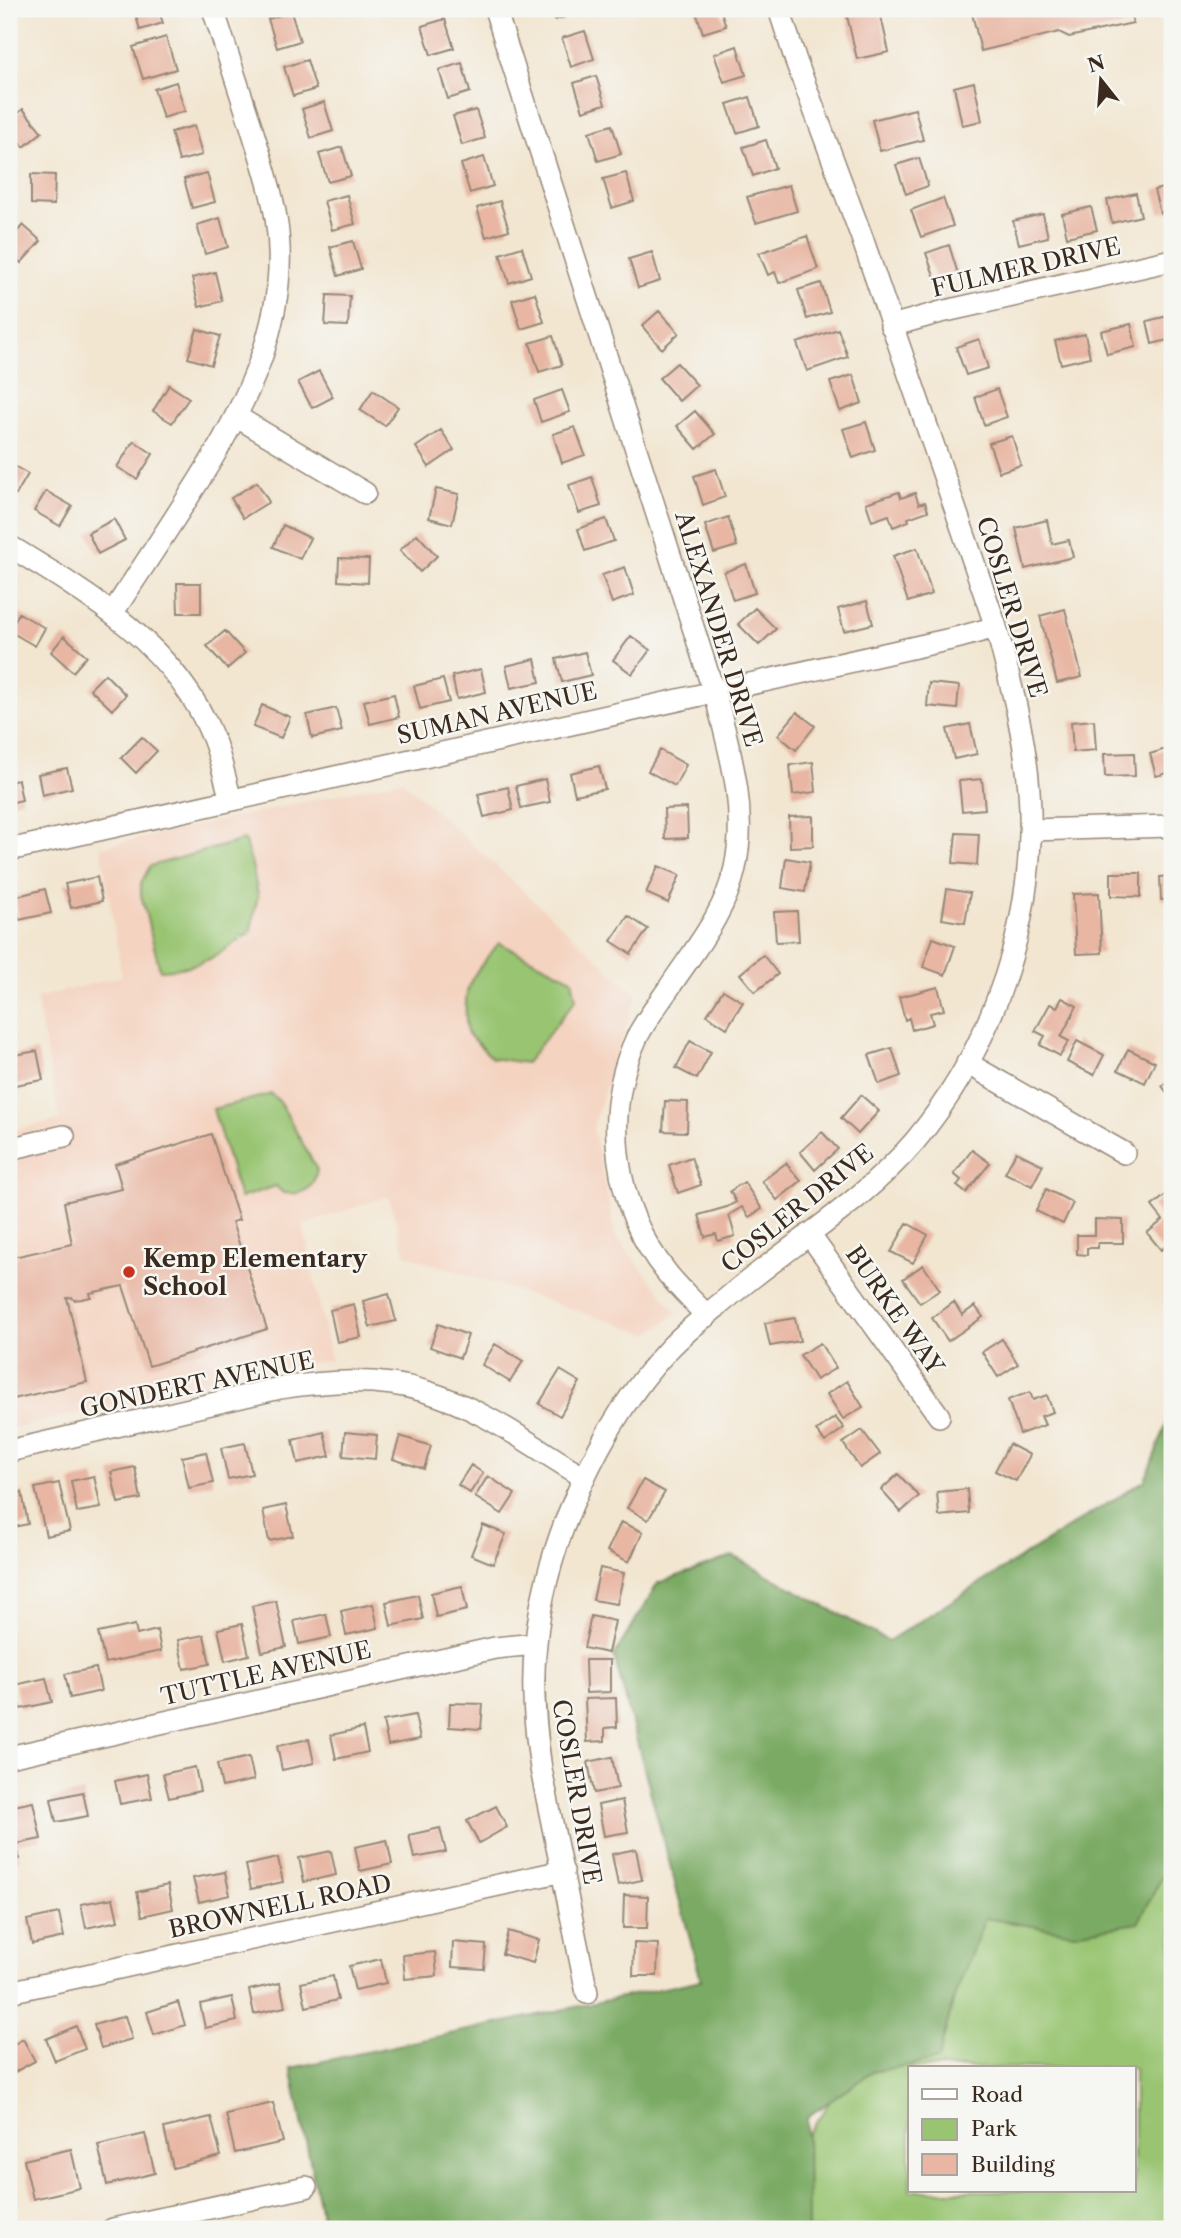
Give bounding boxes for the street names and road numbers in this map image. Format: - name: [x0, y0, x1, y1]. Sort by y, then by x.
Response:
- street label: FULMER DRIVE: [929, 231, 1123, 303]
- street label: ALEXANDER DRIVE: [669, 507, 769, 750]
- street label: COSLER DRIVE: [971, 513, 1053, 701]
- street label: SUMAN AVENUE: [394, 676, 600, 750]
- street label: COSLER DRIVE: [715, 1138, 879, 1278]
- street label: BURKE WAY: [840, 1240, 951, 1381]
- street label: GONDERT AVENUE: [77, 1345, 317, 1423]
- street label: TUTTLE AVENUE: [158, 1635, 374, 1711]
- street label: COSLER DRIVE: [546, 1697, 608, 1887]
- street label: BROWNELL ROAD: [166, 1868, 394, 1944]

